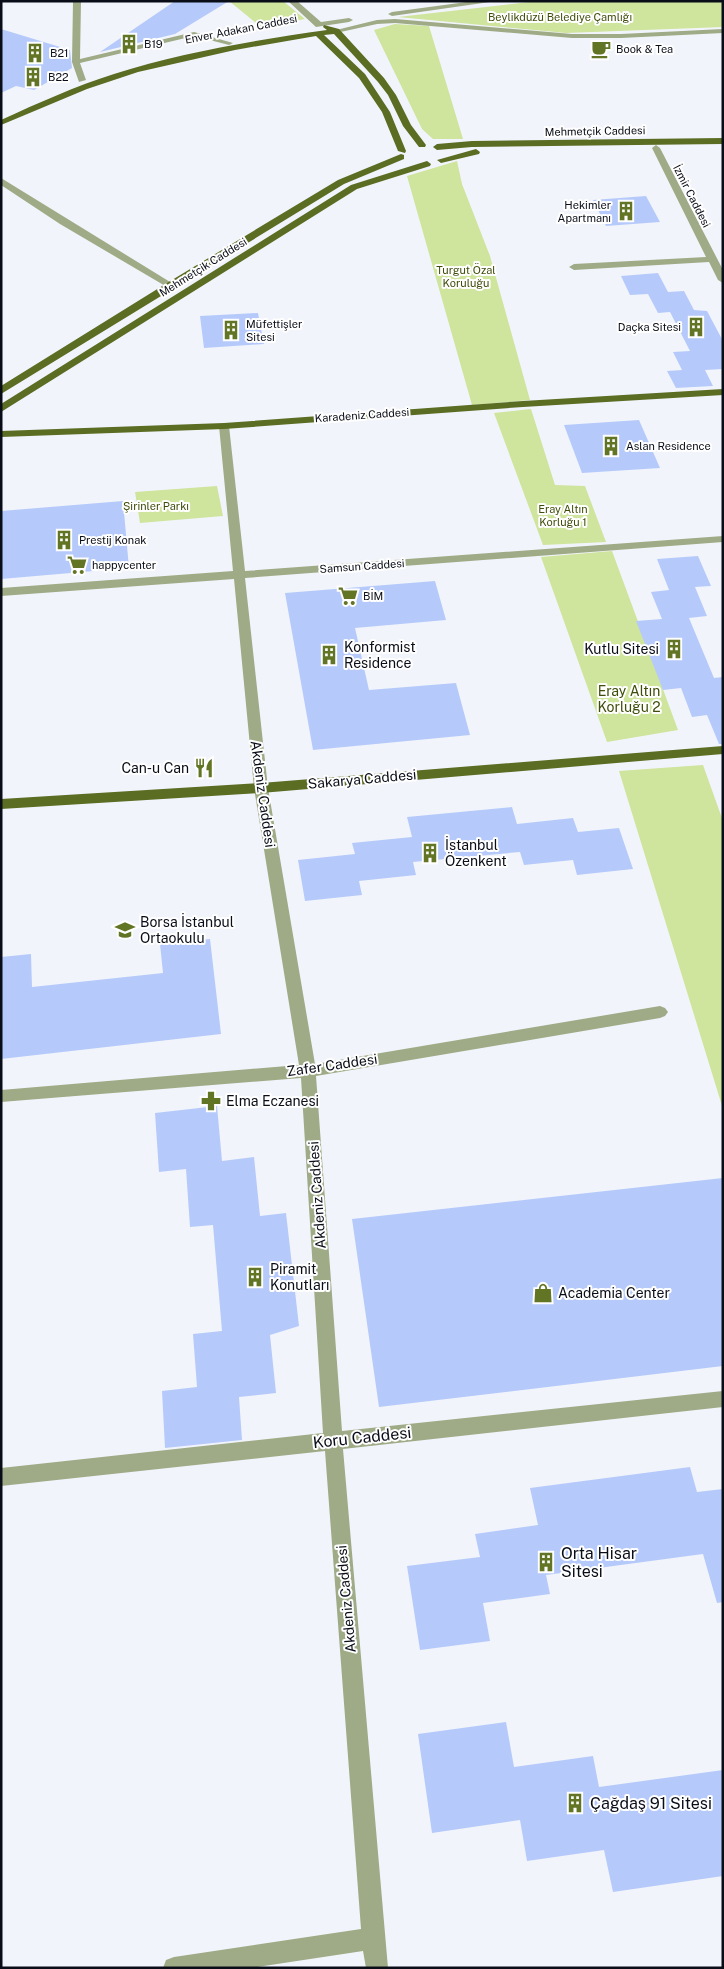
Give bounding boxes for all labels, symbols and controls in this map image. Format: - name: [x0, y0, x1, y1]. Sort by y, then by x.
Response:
- park label: Beylikdüzü Belediye Çamlığı: [488, 11, 632, 24]
- street label: Enver Adakan Caddesi: [184, 12, 298, 46]
- building icon: B19: [118, 33, 140, 55]
- place label: B19: [144, 38, 163, 50]
- cafe icon: Book & Tea: [590, 38, 612, 60]
- building icon: B21: [24, 42, 46, 64]
- place label: Book & Tea: [616, 43, 673, 55]
- place label: B21: [50, 47, 68, 59]
- building icon: B22: [22, 66, 44, 88]
- place label: B22: [48, 71, 69, 83]
- street label: Mehmetçik Caddesi: [545, 124, 645, 139]
- street label: İzmir Caddesi: [671, 162, 714, 229]
- place label: Hekimler Apartmanı: [558, 199, 611, 224]
- building icon: Hekimler Apartmanı: [615, 200, 637, 222]
- street label: Mehmetçik Caddesi: [157, 235, 249, 300]
- park label: Turgut Özal Koruluğu: [436, 263, 496, 289]
- building icon: Daçka Sitesi: [685, 316, 707, 338]
- place label: Müfettişler Sitesi: [246, 318, 302, 343]
- building icon: Müfettişler Sitesi: [220, 319, 242, 341]
- place label: Daçka Sitesi: [618, 321, 681, 334]
- street label: Karadeniz Caddesi: [314, 406, 410, 424]
- building icon: Aslan Residence: [600, 435, 622, 457]
- place label: Aslan Residence: [626, 440, 711, 452]
- park label: Şirinler Parkı: [123, 500, 189, 513]
- park label: Eray Altın Korluğu 1: [538, 503, 588, 528]
- building icon: Prestij Konak: [53, 529, 75, 551]
- place label: Prestij Konak: [79, 534, 146, 546]
- supermarket icon: happycenter: [66, 554, 88, 576]
- street label: Samsun Caddesi: [319, 557, 405, 575]
- place label: happycenter: [92, 559, 156, 571]
- supermarket icon: BİM: [337, 585, 359, 607]
- place label: BİM: [363, 589, 383, 602]
- building icon: Kutlu Sitesi: [663, 638, 685, 660]
- place label: Konformist Residence: [344, 639, 416, 671]
- place label: Kutlu Sitesi: [584, 641, 659, 657]
- building icon: Konformist Residence: [318, 644, 340, 666]
- park label: Eray Altın Korluğu 2: [597, 683, 661, 715]
- street label: Akdeniz Caddesi: [248, 739, 278, 849]
- restaurant icon: Can-u Can: [193, 757, 215, 779]
- place label: Can-u Can: [121, 760, 189, 776]
- street label: Sakarya Caddesi: [307, 766, 417, 792]
- place label: İstanbul Özenkent: [445, 835, 507, 869]
- building icon: İstanbul Özenkent: [419, 842, 441, 864]
- place label: Borsa İstanbul Ortaokulu: [140, 912, 234, 946]
- school or university icon: Borsa İstanbul Ortaokulu: [114, 919, 136, 941]
- street label: Zafer Caddesi: [286, 1051, 378, 1079]
- pharmacy icon: Elma Eczanesi: [200, 1090, 222, 1112]
- place label: Elma Eczanesi: [226, 1093, 319, 1109]
- street label: Akdeniz Caddesi: [305, 1141, 329, 1249]
- place label: Piramit Konutları: [270, 1261, 330, 1293]
- building icon: Piramit Konutları: [244, 1266, 266, 1288]
- shop icon: Academia Center: [532, 1282, 554, 1304]
- place label: Academia Center: [558, 1285, 670, 1301]
- street label: Koru Caddesi: [312, 1423, 412, 1452]
- place label: Orta Hisar Sitesi: [561, 1544, 637, 1581]
- street label: Akdeniz Caddesi: [333, 1545, 359, 1653]
- building icon: Orta Hisar Sitesi: [535, 1551, 557, 1573]
- building icon: Çağdaş 91 Sitesi: [564, 1792, 586, 1814]
- place label: Çağdaş 91 Sitesi: [590, 1794, 712, 1813]

